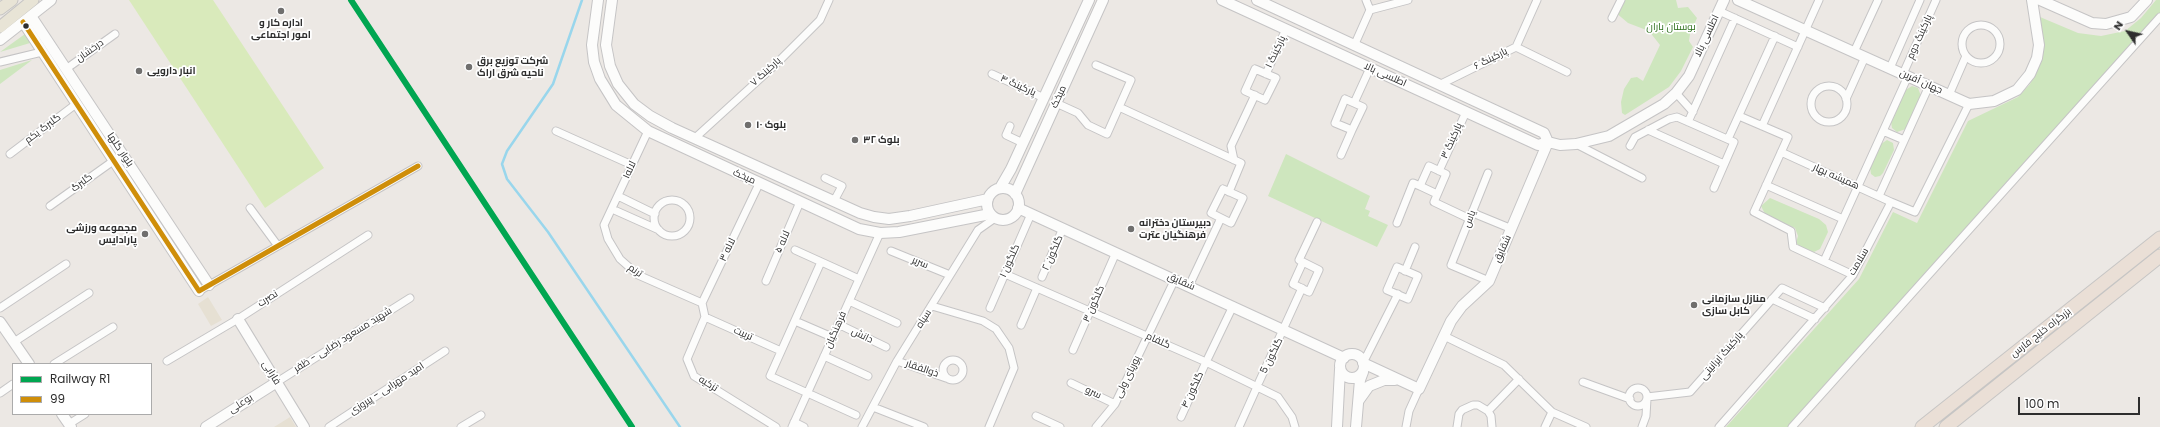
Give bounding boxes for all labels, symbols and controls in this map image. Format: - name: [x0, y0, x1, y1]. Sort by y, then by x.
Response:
- marker: اداره کار و امور اجتماعی: [276, 6, 286, 16]
- north arrow: [2108, 12, 2148, 52]
- street label: اطلسی بالا: [1692, 13, 1722, 59]
- street label: پارکینگ دوم: [1905, 13, 1935, 61]
- place label: اداره کار و امور اجتماعی: [251, 17, 311, 40]
- text: N: [2109, 17, 2127, 33]
- unlabelled marker: [21, 21, 31, 31]
- park label: بوستان باران: [1646, 21, 1696, 33]
- street label: پارکینگ ۱: [1263, 34, 1289, 70]
- street label: درخشان: [74, 37, 106, 65]
- street label: پارکینگ ۶: [1472, 45, 1510, 73]
- place label: شرکت توزیع برق ناحیه شرق اراک: [477, 55, 548, 78]
- street label: پارکینگ ۷: [748, 55, 784, 89]
- street label: اطلسی بالا: [1362, 60, 1408, 90]
- marker: شرکت توزیع برق ناحیه شرق اراک: [464, 62, 474, 72]
- place label: انبار دارویی: [147, 65, 196, 77]
- marker: انبار دارویی: [134, 66, 144, 76]
- street label: جهان آفرین: [1898, 67, 1944, 97]
- street label: پارکینگ ۴: [998, 73, 1038, 99]
- street label: میخک: [1049, 84, 1069, 110]
- street label: گلبرگ یکم: [23, 112, 63, 146]
- place label: بلوک ۱۰: [756, 119, 786, 131]
- marker: بلوک ۱۰: [743, 120, 753, 130]
- street label: پارکینگ ۳: [1439, 121, 1465, 161]
- street label: بلوار گلها: [104, 131, 136, 169]
- place label: بلوک ۳۲: [863, 134, 900, 146]
- marker: بلوک ۳۲: [850, 135, 860, 145]
- street label: لاله۱: [621, 159, 639, 181]
- street label: همیشه بهار: [1811, 161, 1861, 193]
- street label: میخک: [731, 167, 757, 187]
- street label: گلبرگ: [69, 171, 95, 195]
- street label: یاس: [1461, 209, 1479, 229]
- place label: دبیرستان دخترانه فرهنگیان عترت: [1139, 217, 1211, 240]
- place label: مجموعه ورزشی پارادایس: [66, 222, 137, 246]
- marker: دبیرستان دخترانه فرهنگیان عترت: [1126, 224, 1136, 234]
- marker: مجموعه ورزشی پارادایس: [140, 229, 150, 239]
- street label: لاله ۵: [773, 229, 793, 255]
- street label: شقایق: [1492, 233, 1514, 265]
- street label: گلگون ۲: [1040, 234, 1066, 272]
- street label: لاله ۳: [717, 236, 739, 264]
- street label: گلگون ۱: [997, 243, 1023, 279]
- street label: سلامت: [1846, 246, 1872, 278]
- street label: سریر: [910, 254, 930, 272]
- street label: ترنم: [625, 262, 645, 280]
- street label: شقایق: [1165, 271, 1197, 293]
- street label: گلگون ۳: [1081, 284, 1107, 324]
- street label: نصرت: [256, 288, 280, 310]
- place label: منازل سازمانی کابل سازی: [1702, 293, 1766, 316]
- marker: منازل سازمانی کابل سازی: [1689, 300, 1699, 310]
- street label: شهید مسعود رضایی - ظفر: [292, 305, 394, 375]
- street label: بزرگراه خلیج فارس: [2008, 306, 2074, 360]
- street label: سپاه: [914, 307, 934, 331]
- street label: فرهنگیان: [822, 309, 850, 351]
- street label: تربیت: [732, 325, 754, 343]
- street label: دانش: [849, 326, 875, 346]
- street label: گلفام: [1144, 330, 1172, 352]
- street label: پارکینگ ایرانیتی: [1698, 330, 1746, 382]
- street label: گلگون 5: [1258, 336, 1286, 376]
- street label: پوریای ولی: [1113, 354, 1143, 400]
- street label: ذوالفقار: [904, 358, 940, 380]
- street label: فارابی: [259, 359, 283, 387]
- street label: امید مهرابی - پیروزی: [347, 360, 427, 418]
- legend: [12, 363, 152, 415]
- text: Railway R1: [50, 370, 110, 387]
- street label: گلگون ۴: [1179, 370, 1207, 410]
- street label: تزکیه: [696, 373, 720, 395]
- street label: سرو: [1083, 384, 1103, 402]
- scale bar: [2020, 389, 2142, 415]
- text: 99: [50, 390, 65, 407]
- street label: بوعلی: [227, 392, 255, 416]
- text: 100 m: [2025, 395, 2059, 412]

